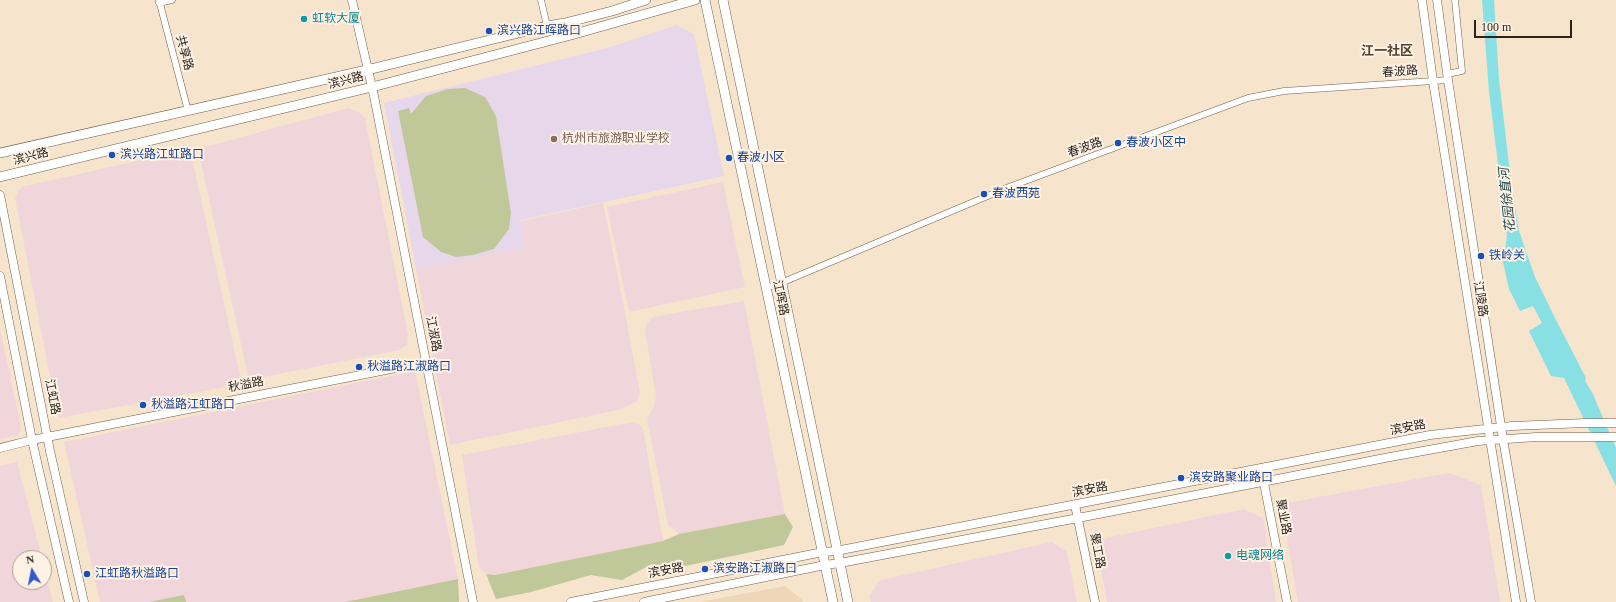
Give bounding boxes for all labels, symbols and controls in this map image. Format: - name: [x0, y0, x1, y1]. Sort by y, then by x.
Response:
- place label: 虹软大厦: [312, 12, 360, 26]
- scale bar: [1476, 12, 1574, 38]
- marker: 虹软大厦: [299, 14, 309, 24]
- text: 100 m: [1481, 20, 1511, 34]
- place label: 滨兴路江晖路口: [497, 24, 581, 38]
- marker: 滨兴路江晖路口: [484, 26, 494, 36]
- street label: 共享路: [172, 34, 196, 72]
- district label: 江一社区: [1361, 44, 1413, 60]
- street label: 春波路: [1382, 64, 1418, 80]
- street label: 滨兴路: [327, 70, 365, 92]
- place label: 杭州市旅游职业学校: [562, 132, 670, 146]
- marker: 杭州市旅游职业学校: [549, 134, 559, 144]
- street label: 春波路: [1066, 135, 1104, 161]
- place label: 春波小区中: [1126, 136, 1186, 150]
- marker: 春波小区中: [1113, 138, 1123, 148]
- street label: 滨兴路: [12, 146, 50, 168]
- place label: 滨兴路江虹路口: [120, 148, 204, 162]
- marker: 滨兴路江虹路口: [107, 150, 117, 160]
- place label: 春波小区: [737, 151, 785, 165]
- marker: 春波小区: [724, 153, 734, 163]
- water label: 花园徐直河: [1497, 167, 1519, 233]
- place label: 春波西苑: [992, 187, 1040, 201]
- marker: 春波西苑: [979, 189, 989, 199]
- place label: 铁岭关: [1489, 249, 1525, 263]
- marker: 铁岭关: [1476, 251, 1486, 261]
- street label: 江晖路: [769, 279, 791, 317]
- street label: 江陵路: [1470, 280, 1490, 318]
- street label: 江淑路: [422, 315, 444, 353]
- place label: 秋溢路江淑路口: [367, 360, 451, 374]
- marker: 秋溢路江淑路口: [354, 362, 364, 372]
- street label: 秋溢路: [227, 374, 265, 396]
- street label: 江虹路: [41, 378, 63, 416]
- place label: 秋溢路江虹路口: [151, 398, 235, 412]
- marker: 秋溢路江虹路口: [138, 400, 148, 410]
- street label: 滨安路: [1389, 417, 1427, 439]
- place label: 滨安路聚业路口: [1189, 471, 1273, 485]
- marker: 滨安路聚业路口: [1176, 473, 1186, 483]
- street label: 滨安路: [1071, 479, 1109, 501]
- street label: 聚业路: [1272, 498, 1294, 536]
- street label: 聚工路: [1086, 532, 1108, 570]
- place label: 电魂网络: [1236, 549, 1284, 563]
- north arrow: [12, 550, 52, 590]
- marker: 电魂网络: [1223, 551, 1233, 561]
- text: N: [25, 553, 35, 566]
- street label: 滨安路: [647, 560, 685, 582]
- place label: 滨安路江淑路口: [713, 562, 797, 576]
- marker: 滨安路江淑路口: [700, 564, 710, 574]
- place label: 江虹路秋溢路口: [95, 567, 179, 581]
- marker: 江虹路秋溢路口: [82, 569, 92, 579]

